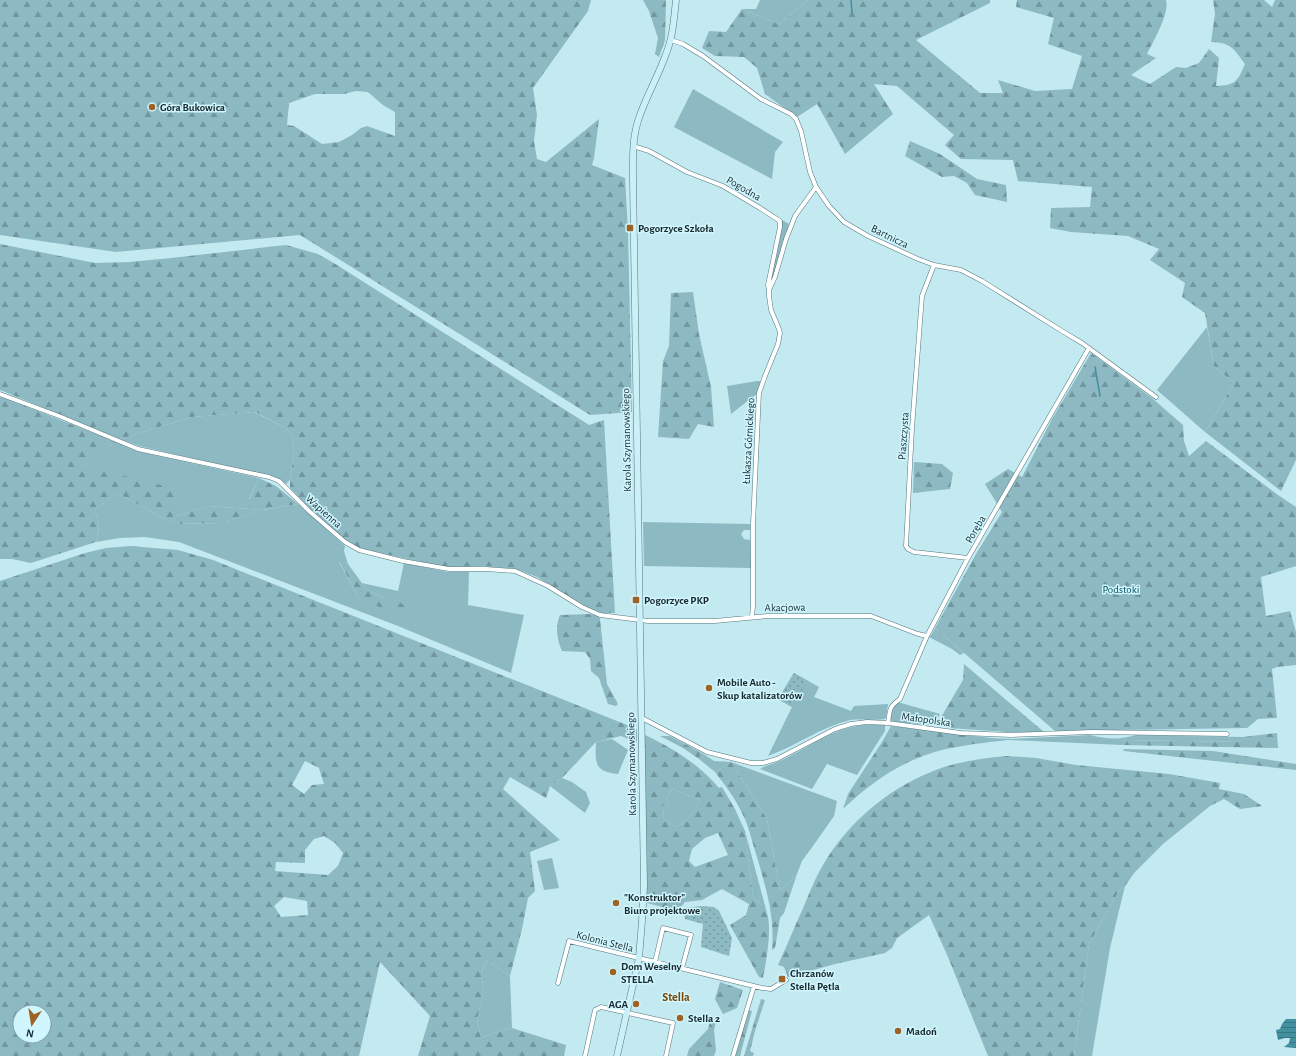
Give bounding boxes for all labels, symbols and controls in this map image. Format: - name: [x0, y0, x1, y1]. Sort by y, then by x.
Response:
- marker: Góra Bukowica: [147, 102, 157, 112]
- place label: Góra Bukowica: [160, 102, 226, 113]
- street label: Pogodna: [725, 174, 763, 203]
- marker: Pogorzyce Szkoła: [625, 223, 635, 233]
- place label: Pogorzyce Szkoła: [638, 223, 714, 234]
- street label: Bartnicza: [869, 223, 910, 250]
- street label: Karola Szymanowskiego: [620, 388, 633, 492]
- street label: Łukasza Górnickiego: [741, 397, 756, 485]
- street label: Piaszczysta: [896, 412, 911, 460]
- street label: Wapienna: [304, 493, 344, 530]
- street label: Poręba: [963, 514, 988, 545]
- park label: Podstoki: [1103, 584, 1139, 595]
- marker: Pogorzyce PKP: [631, 595, 641, 605]
- place label: Pogorzyce PKP: [644, 595, 709, 606]
- street label: Akacjowa: [764, 602, 806, 613]
- place label: Mobile Auto - Skup katalizatorów: [717, 677, 802, 701]
- marker: Mobile Auto - Skup katalizatorów: [704, 683, 714, 693]
- street label: Małopolska: [901, 711, 951, 728]
- street label: Karola Szymanowskiego: [625, 712, 638, 816]
- place label: "Konstruktor" Biuro projektowe: [624, 892, 700, 916]
- marker: "Konstruktor" Biuro projektowe: [611, 898, 621, 908]
- street label: Kolonia Stella: [575, 929, 635, 954]
- place label: Dom Weselny STELLA: [621, 961, 682, 985]
- marker: Dom Weselny STELLA: [608, 967, 618, 977]
- place label: Chrzanów Stella Pętla: [790, 968, 841, 992]
- marker: Chrzanów Stella Pętla: [777, 974, 787, 984]
- district label: Stella: [662, 991, 690, 1003]
- place label: AGA: [609, 999, 628, 1010]
- marker: AGA: [631, 999, 641, 1009]
- north arrow: [12, 1004, 52, 1044]
- marker: Stella 2: [675, 1013, 685, 1023]
- place label: Stella 2: [688, 1013, 720, 1024]
- marker: Madoń: [893, 1026, 903, 1036]
- place label: Madoń: [906, 1026, 937, 1037]
- text: N: [25, 1027, 35, 1039]

